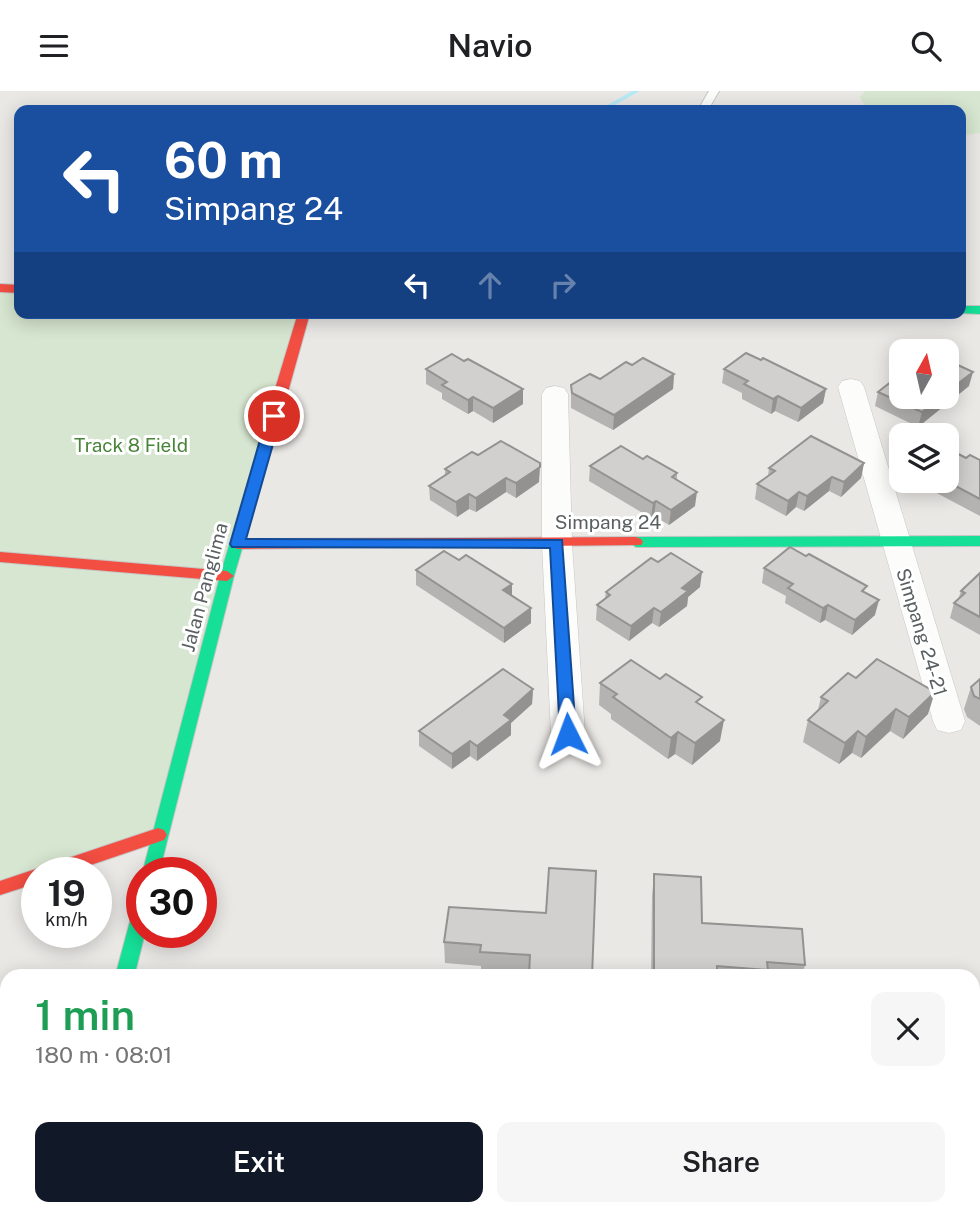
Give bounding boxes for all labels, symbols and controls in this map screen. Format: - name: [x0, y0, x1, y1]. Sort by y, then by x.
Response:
- icon: menu: [35, 27, 73, 65]
- text: Navio: [448, 27, 532, 64]
- icon: search: [907, 27, 945, 65]
- text: 60 m: [164, 131, 283, 189]
- icon: left: [49, 133, 140, 224]
- text: Simpang 24: [164, 190, 343, 227]
- icon: left: [398, 266, 436, 304]
- icon: ahead: [471, 266, 509, 304]
- icon: right: [544, 266, 582, 304]
- north arrow: [889, 339, 959, 409]
- map controls: [889, 339, 959, 493]
- pin: [244, 386, 304, 446]
- icon: arrive: [255, 397, 293, 435]
- button: layers: [889, 423, 959, 493]
- park label: Track 8 Field: [74, 434, 188, 456]
- street label: Simpang 24: [555, 511, 661, 533]
- street label: Jalan Panglima: [176, 520, 232, 654]
- street label: Simpang 24-21: [892, 565, 952, 699]
- position arrow: [531, 697, 605, 771]
- speed limit sign: 30: [126, 857, 217, 948]
- text: 19: [47, 873, 86, 914]
- text: km/h: [45, 909, 88, 930]
- text: 1 min: [35, 990, 135, 1039]
- button: close: [871, 992, 945, 1066]
- text: 180 m · 08:01: [35, 1041, 172, 1068]
- button: Exit: [35, 1122, 483, 1202]
- button: Share: [497, 1122, 945, 1202]

